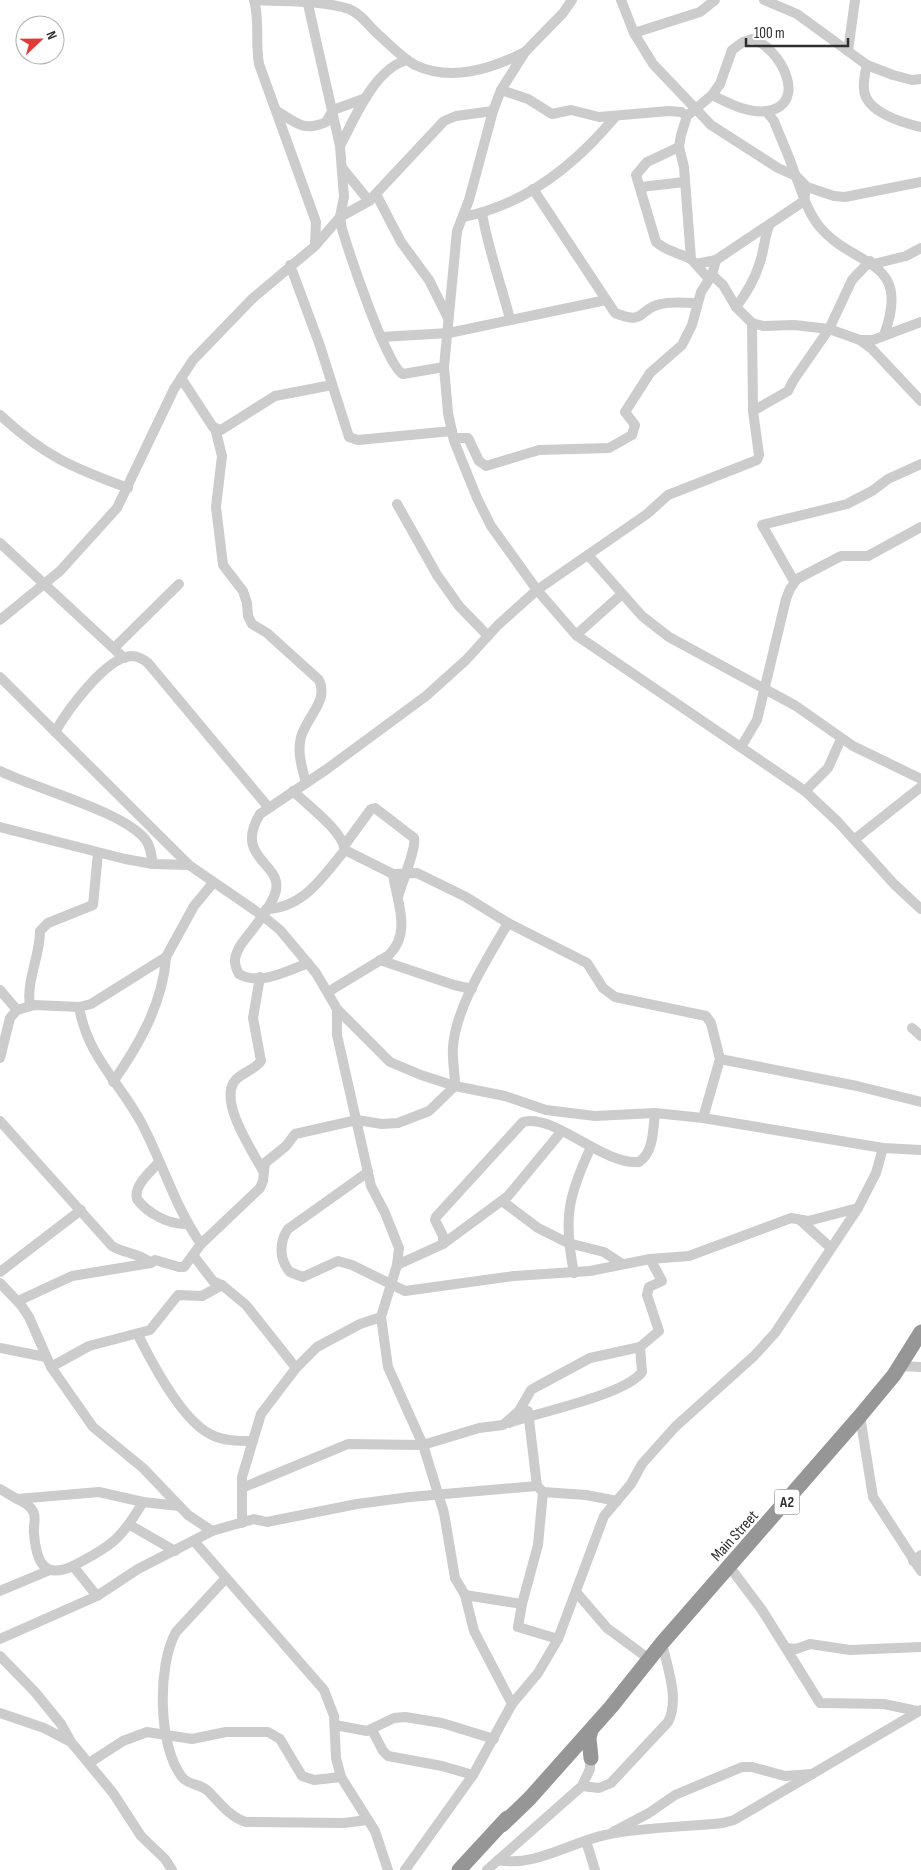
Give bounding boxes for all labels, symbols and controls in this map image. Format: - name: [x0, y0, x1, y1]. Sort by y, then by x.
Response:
- north arrow: [15, 15, 65, 65]
- scale bar: [746, 15, 848, 47]
- text: 100 m: [754, 24, 785, 43]
- text: N: [42, 29, 61, 42]
- road number: A2: [774, 1490, 800, 1514]
- street label: Main Street: [707, 1507, 763, 1565]

